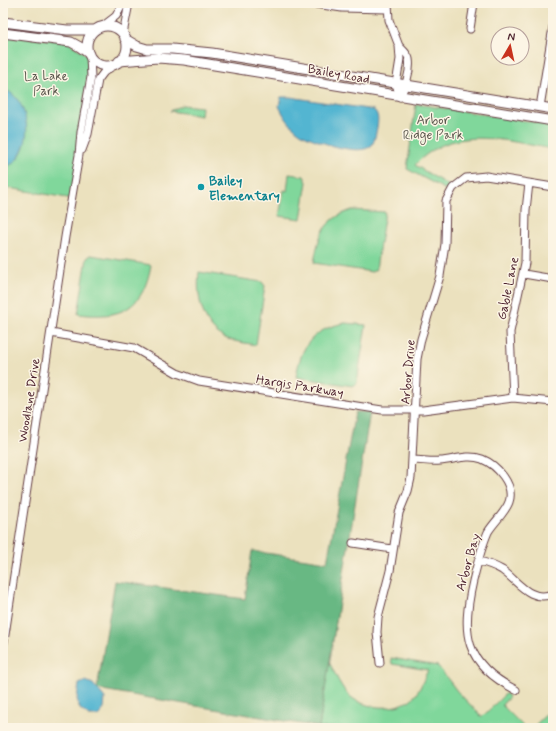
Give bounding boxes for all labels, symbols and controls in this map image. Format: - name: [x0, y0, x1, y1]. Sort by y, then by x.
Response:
- north arrow: [490, 26, 530, 66]
- text: N: [507, 30, 516, 45]
- street label: Bailey Road: [306, 61, 371, 88]
- park label: La Lake Park: [24, 68, 68, 100]
- park label: Arbor Ridge Park: [403, 112, 464, 145]
- place label: Bailey Elementary: [209, 173, 280, 205]
- marker: Bailey Elementary: [196, 182, 206, 192]
- street label: Gable Lane: [493, 255, 523, 321]
- street label: Arbor Drive: [397, 339, 420, 405]
- street label: Woodlane Drive: [14, 357, 45, 444]
- street label: Hargis Parkway: [255, 371, 345, 403]
- street label: Arbor Bay: [452, 531, 485, 593]

